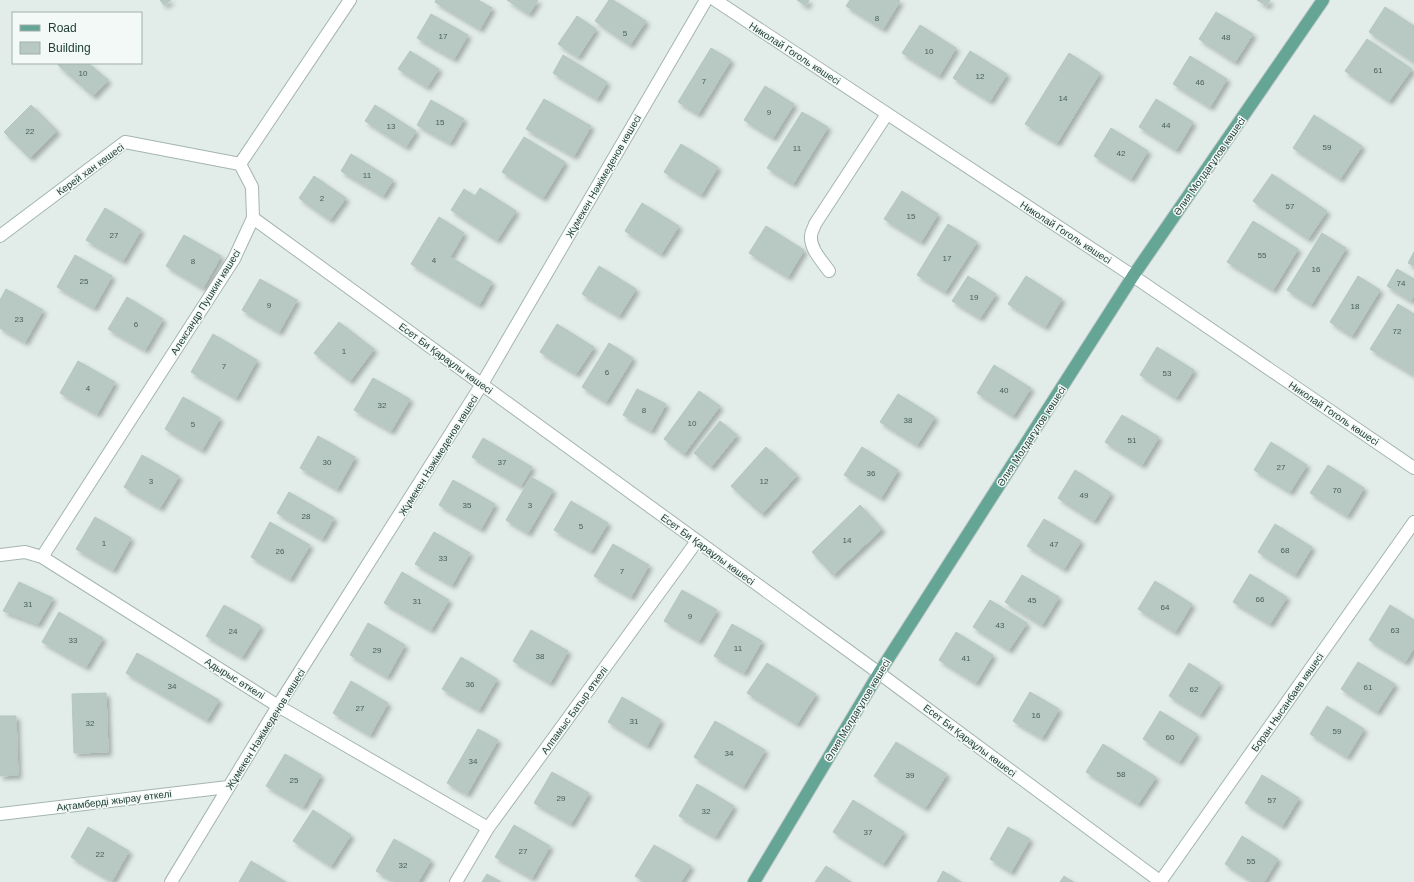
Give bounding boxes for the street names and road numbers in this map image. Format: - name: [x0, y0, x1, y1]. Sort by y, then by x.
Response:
- street label: Николай Гоголь көшесі: [747, 20, 842, 87]
- street label: Жұмекен Нәжімеденов көшесі: [564, 113, 643, 240]
- street label: Әлия Молдағұлов көшесі: [1171, 115, 1248, 217]
- street label: Керей хан көшесі: [55, 141, 126, 197]
- street label: Николай Гоголь көшесі: [1018, 199, 1113, 266]
- street label: Александр Пушкин көшесі: [168, 248, 242, 357]
- street label: Есет Би Қараұлы көшесі: [397, 321, 495, 396]
- street label: Николай Гоголь көшесі: [1287, 379, 1381, 448]
- street label: Әлия Молдағұлов көшесі: [995, 384, 1068, 488]
- street label: Жұмекен Нәжімеденов көшесі: [397, 393, 480, 518]
- street label: Есет Би Қараұлы көшесі: [659, 512, 757, 587]
- street label: Боран Нысанбаев көшесі: [1249, 651, 1326, 754]
- street label: Адырыс өткелі: [203, 656, 267, 701]
- street label: Әлия Молдағұлов көшесі: [823, 657, 892, 763]
- street label: Алпамыс Батыр өткелі: [539, 664, 610, 756]
- street label: Жұмекен Нәжімеденов көшесі: [224, 667, 307, 792]
- street label: Есет Би Қараұлы көшесі: [921, 702, 1018, 779]
- street label: Ақтамберді жырау өткелі: [56, 788, 172, 813]

